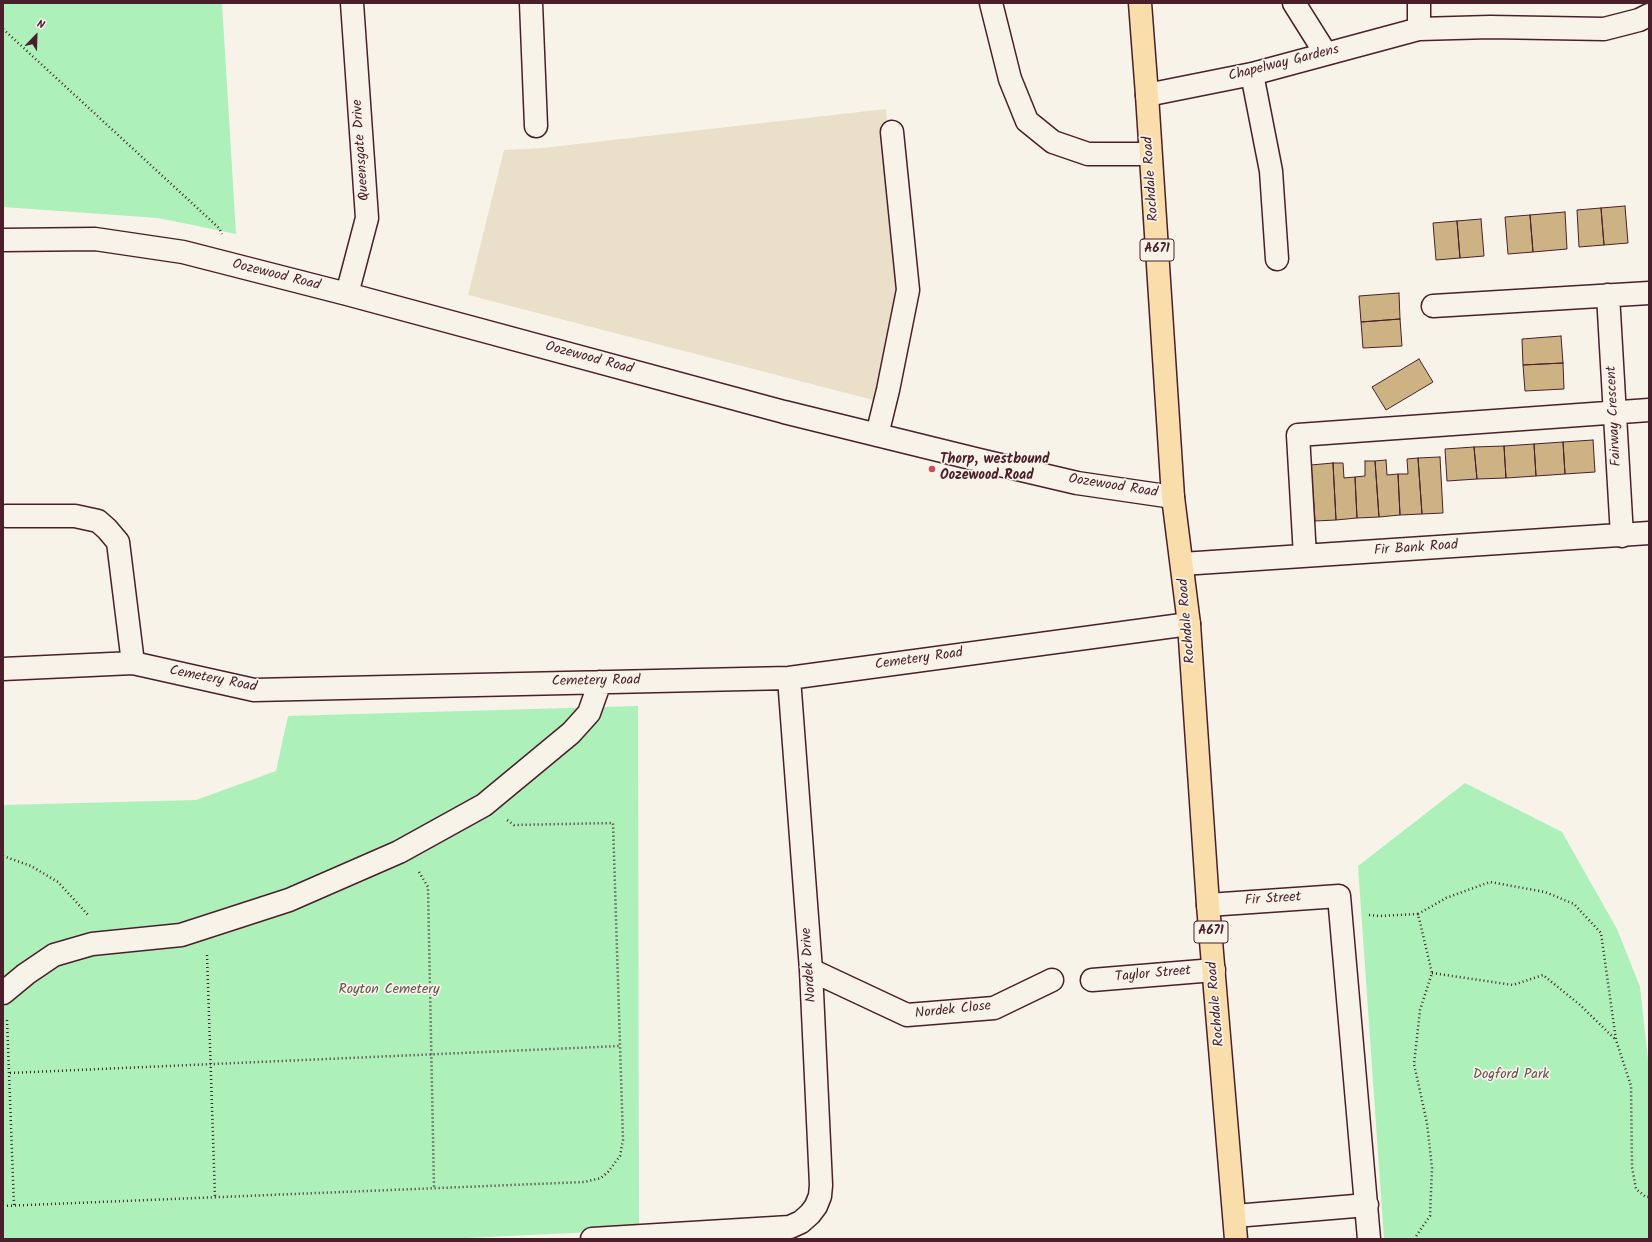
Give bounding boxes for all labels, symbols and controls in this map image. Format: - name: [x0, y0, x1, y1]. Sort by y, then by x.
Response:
- text: N: [34, 15, 47, 35]
- north arrow: [16, 16, 56, 56]
- street label: Chapelway Gardens: [1227, 42, 1341, 86]
- street label: Queensgate Drive: [350, 99, 374, 201]
- street label: Rochdale Road: [1141, 136, 1163, 222]
- road number: A671: [1140, 239, 1174, 261]
- street label: Oozewood Road: [230, 257, 322, 295]
- street label: Oozewood Road: [543, 339, 635, 379]
- street label: Fairway Crescent: [1604, 365, 1626, 467]
- place label: Thorp, westbound Oozewood Road: [940, 453, 1050, 486]
- marker: Thorp, westbound Oozewood Road: [927, 464, 937, 474]
- street label: Oozewood Road: [1067, 472, 1159, 502]
- street label: Fir Bank Road: [1373, 538, 1459, 560]
- street label: Rochdale Road: [1176, 578, 1200, 664]
- street label: Cemetery Road: [874, 646, 964, 674]
- street label: Cemetery Road: [168, 663, 258, 697]
- street label: Cemetery Road: [551, 673, 641, 691]
- street label: Fir Street: [1244, 890, 1302, 910]
- road number: A671: [1194, 921, 1228, 943]
- street label: Nordek Drive: [799, 927, 821, 1003]
- street label: Rochdale Road: [1205, 961, 1229, 1047]
- street label: Taylor Street: [1114, 963, 1192, 987]
- park label: Royton Cemetery: [339, 983, 439, 999]
- street label: Nordek Close: [914, 999, 992, 1023]
- park label: Dogford Park: [1473, 1068, 1549, 1084]

